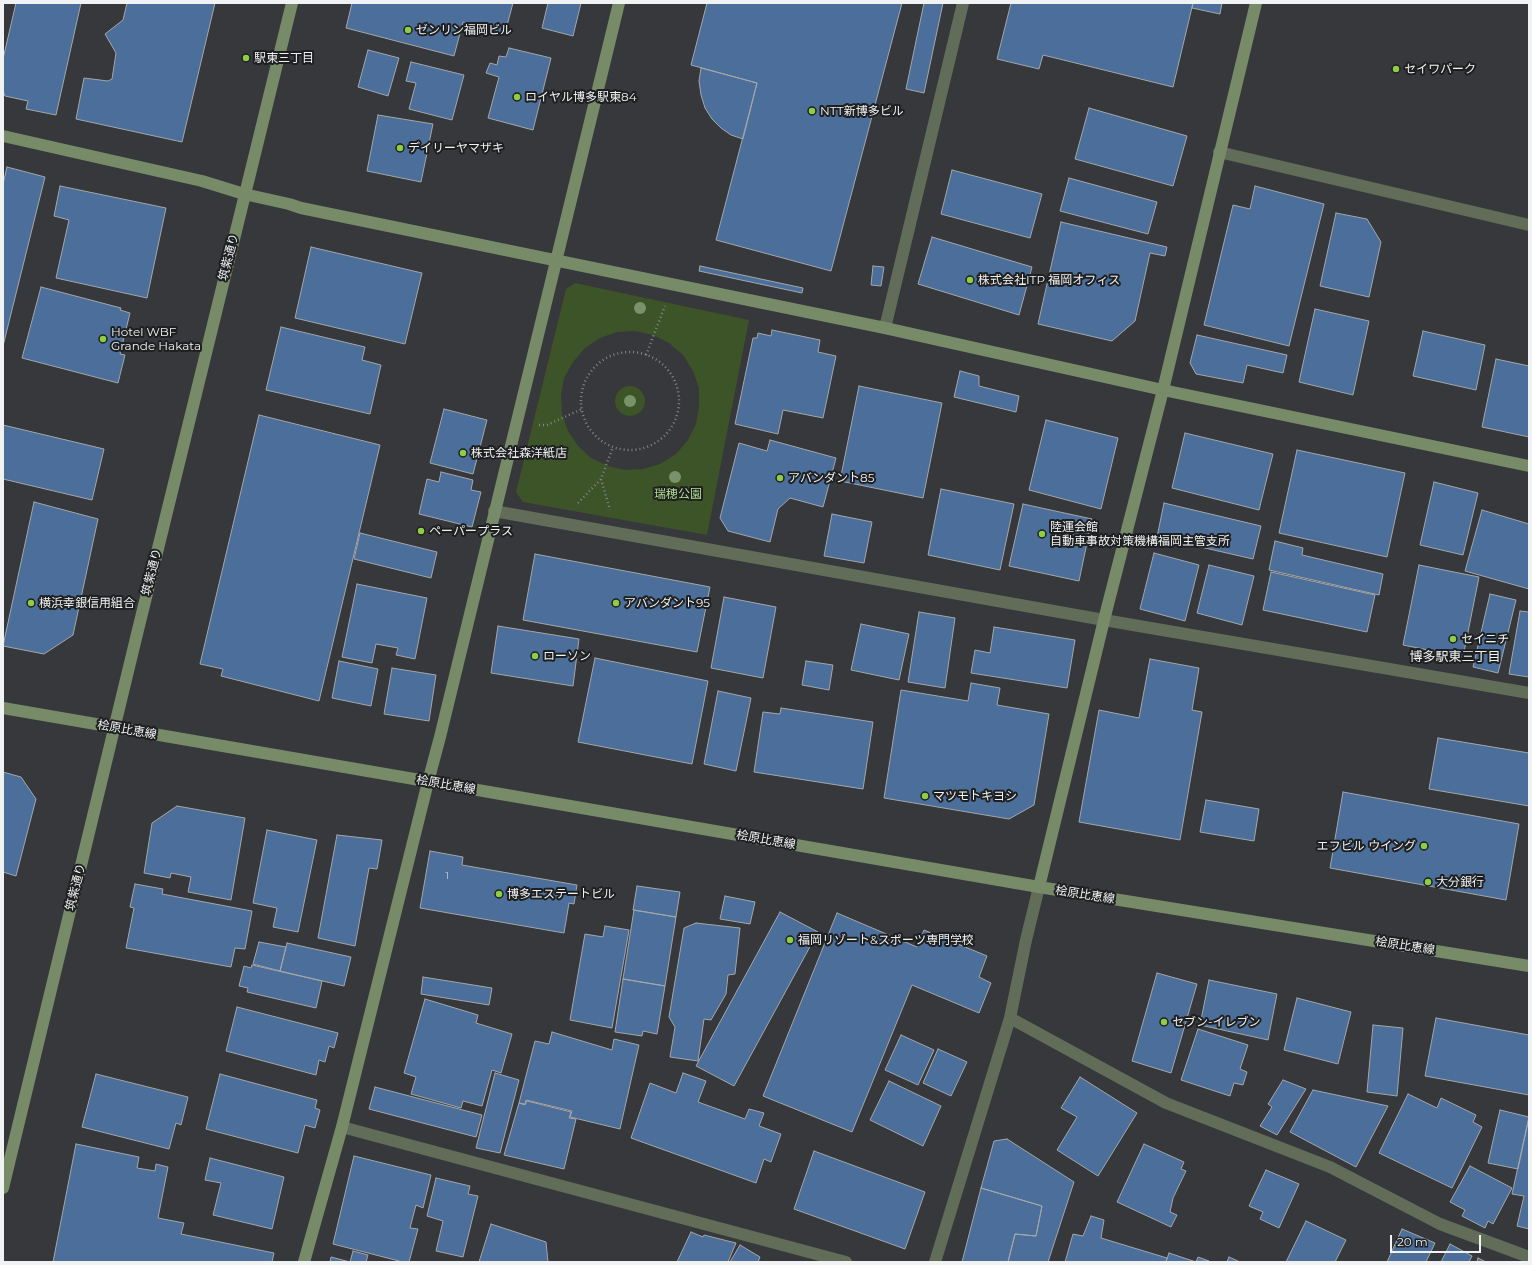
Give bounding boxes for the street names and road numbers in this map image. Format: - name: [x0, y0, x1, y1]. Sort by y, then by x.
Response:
- street label: 筑紫通り: [216, 232, 242, 282]
- street label: 筑紫通り: [139, 547, 165, 597]
- street label: 桧原比恵線: [96, 718, 158, 742]
- street label: 桧原比恵線: [415, 773, 477, 797]
- street label: 桧原比恵線: [735, 828, 797, 852]
- street label: 筑紫通り: [63, 862, 89, 912]
- street label: 桧原比恵線: [1054, 883, 1116, 907]
- street label: 桧原比恵線: [1374, 934, 1436, 958]

